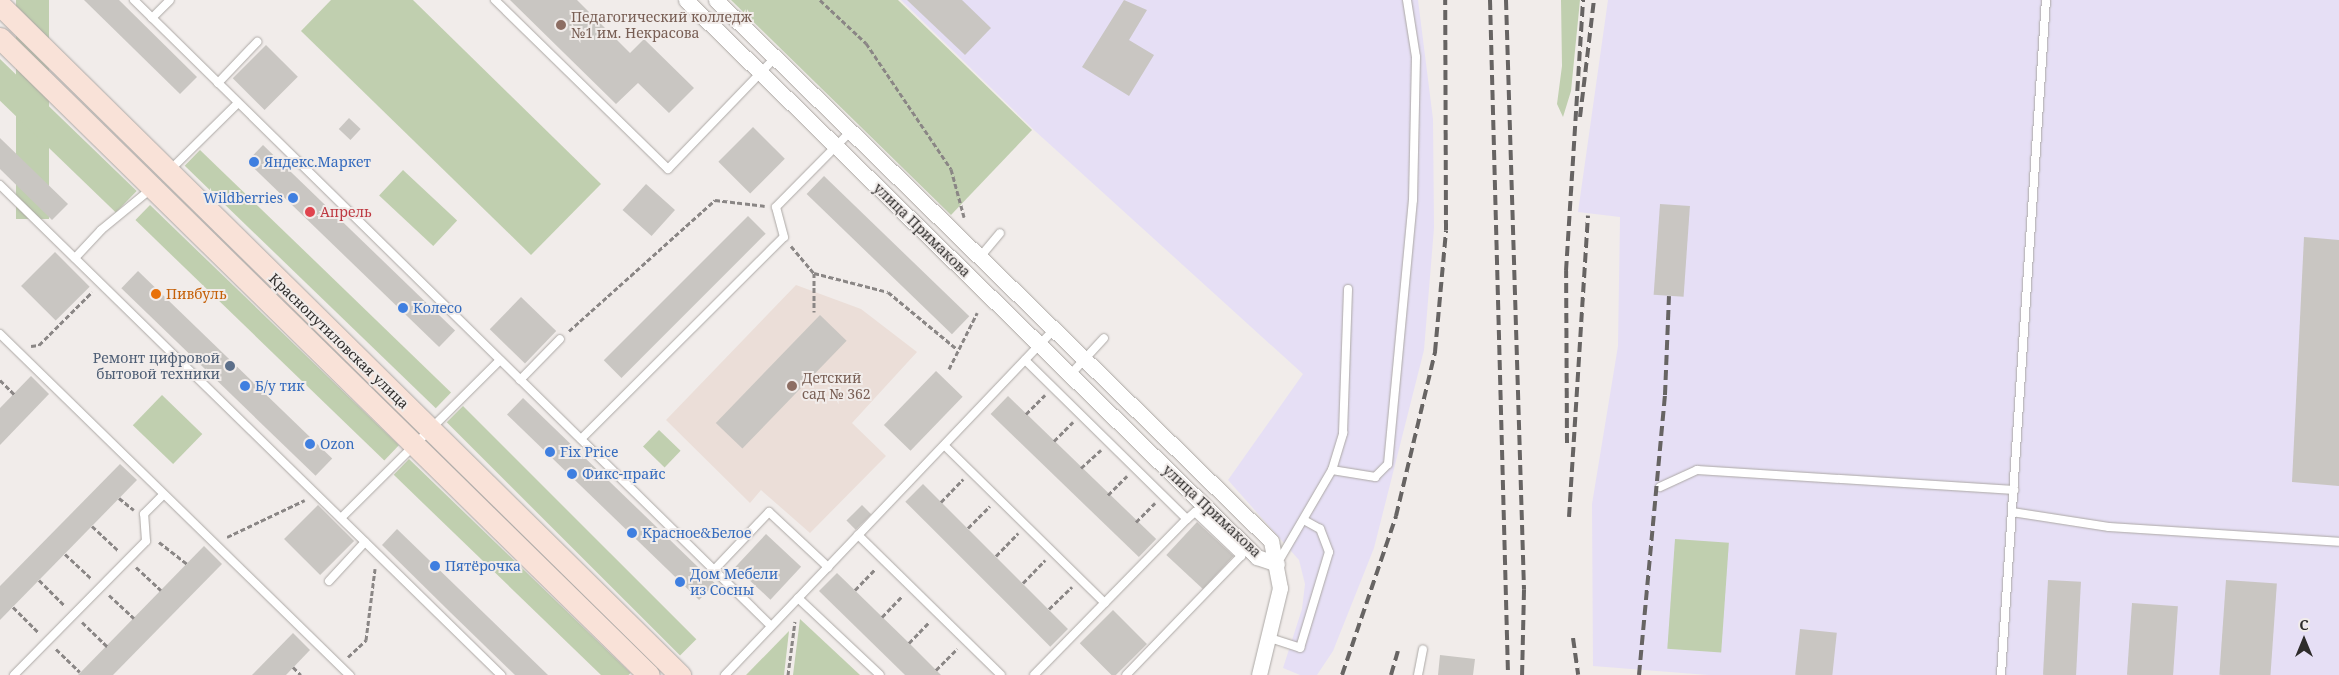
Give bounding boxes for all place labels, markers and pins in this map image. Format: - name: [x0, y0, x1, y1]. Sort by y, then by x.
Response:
- place label: Педагогический колледж №1 им. Некрасова: [571, 9, 752, 41]
- marker: Педагогический колледж №1 им. Некрасова: [555, 19, 567, 31]
- place label: Яндекс.Маркет: [264, 154, 371, 170]
- marker: Яндекс.Маркет: [248, 156, 260, 168]
- place label: Wildberries: [203, 190, 283, 206]
- marker: Wildberries: [287, 192, 299, 204]
- place label: Апрель: [320, 204, 372, 220]
- marker: Апрель: [304, 206, 316, 218]
- place label: Пивбуль: [166, 286, 226, 302]
- marker: Пивбуль: [150, 288, 162, 300]
- place label: Колесо: [413, 300, 462, 316]
- marker: Колесо: [397, 302, 409, 314]
- place label: Ремонт цифровой бытовой техники: [93, 350, 220, 382]
- marker: Ремонт цифровой бытовой техники: [224, 360, 236, 372]
- place label: Детский сад № 362: [802, 370, 871, 402]
- place label: Б/у тик: [255, 378, 305, 394]
- marker: Б/у тик: [239, 380, 251, 392]
- marker: Детский сад № 362: [786, 380, 798, 392]
- place label: Ozon: [320, 436, 355, 452]
- marker: Ozon: [304, 438, 316, 450]
- place label: Fix Price: [560, 444, 618, 460]
- marker: Fix Price: [544, 446, 556, 458]
- place label: Фикс-прайс: [582, 466, 665, 482]
- marker: Фикс-прайс: [566, 468, 578, 480]
- place label: Красное&Белое: [642, 525, 751, 541]
- marker: Красное&Белое: [626, 527, 638, 539]
- place label: Пятёрочка: [445, 558, 521, 574]
- marker: Пятёрочка: [429, 560, 441, 572]
- place label: Дом Мебели из Сосны: [690, 566, 778, 598]
- marker: Дом Мебели из Сосны: [674, 576, 686, 588]

